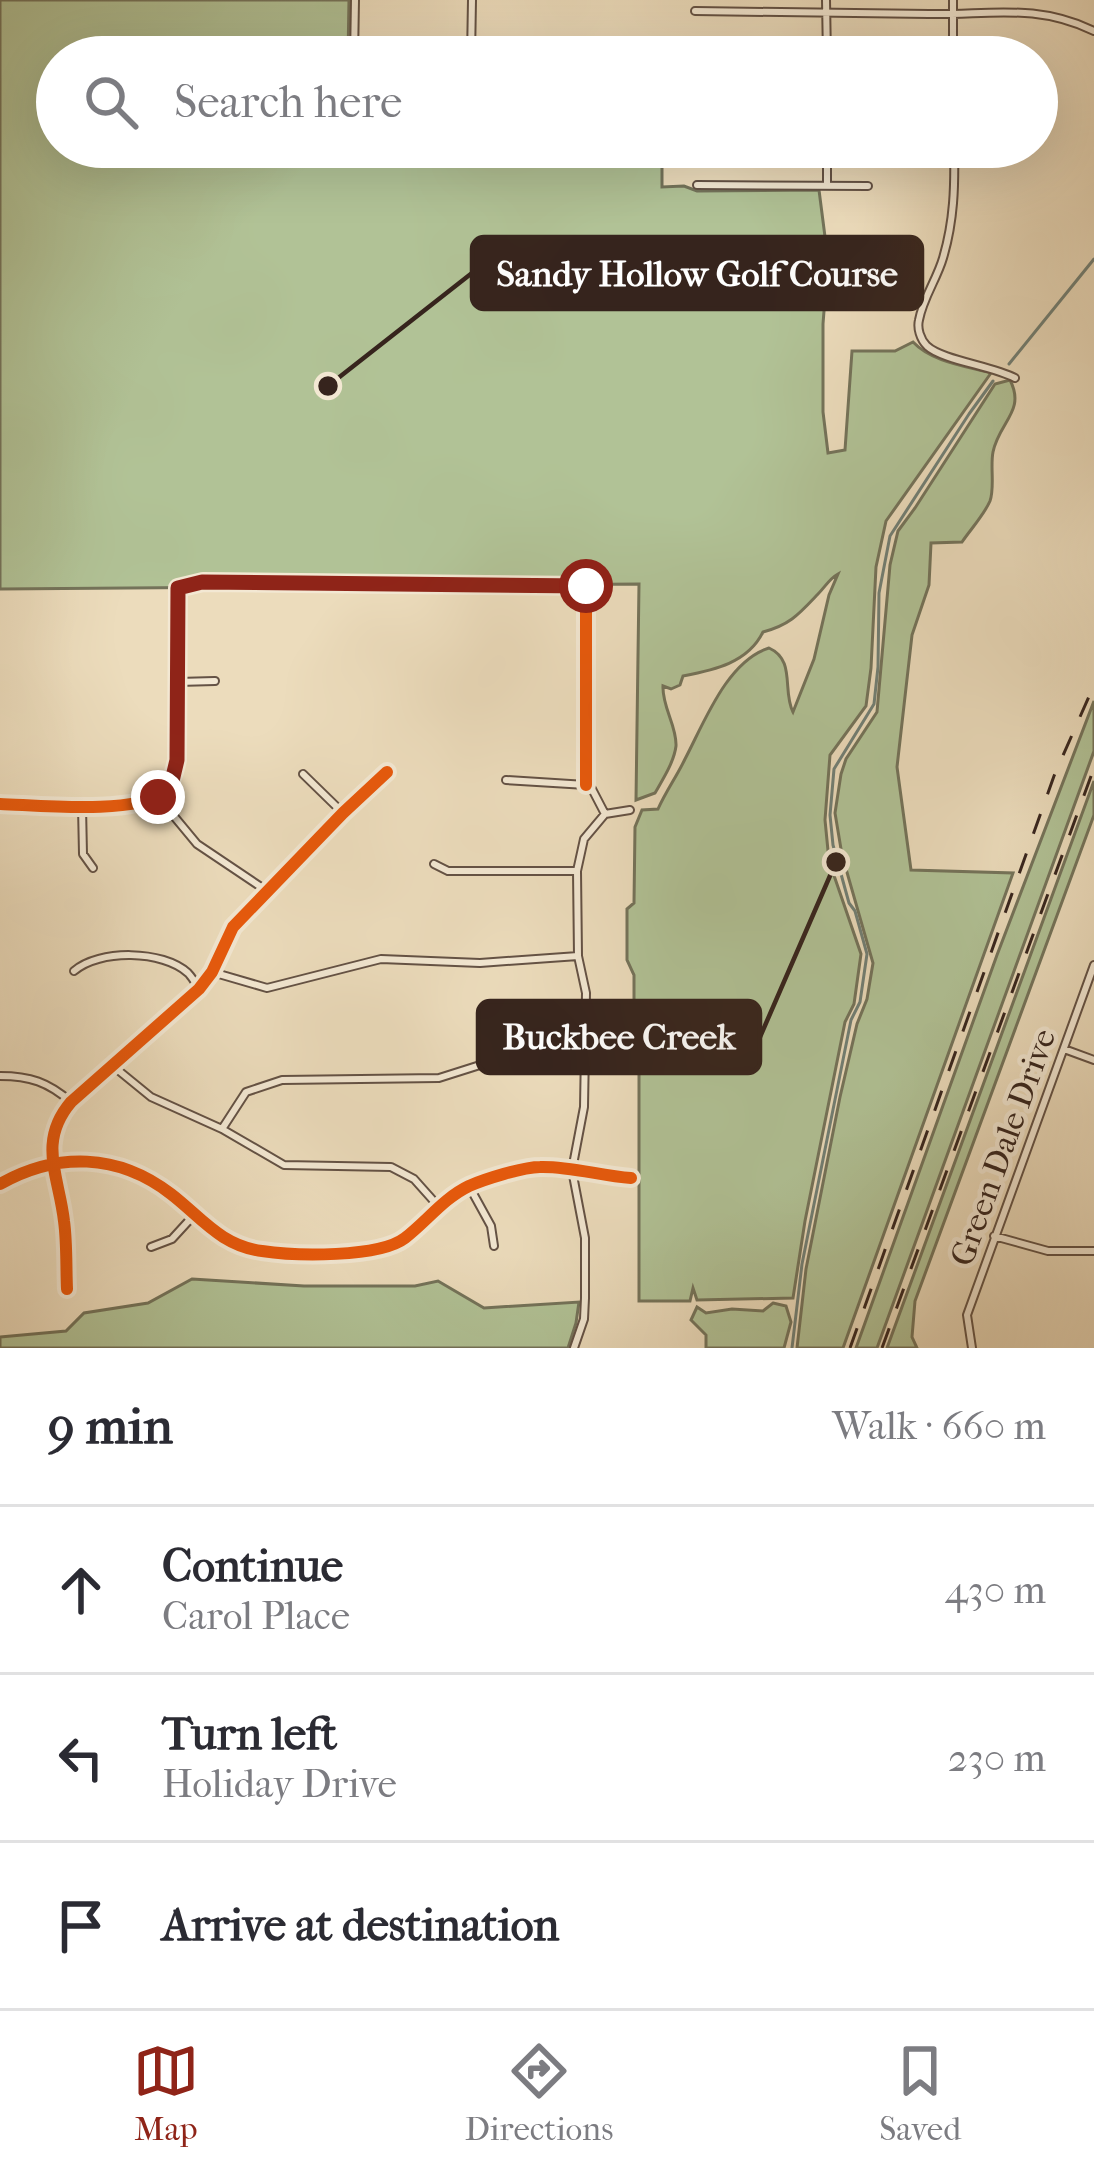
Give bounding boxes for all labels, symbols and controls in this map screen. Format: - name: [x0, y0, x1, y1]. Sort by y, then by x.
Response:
- search box: [36, 36, 1058, 168]
- icon: search: [78, 69, 144, 135]
- text: Search here: [174, 76, 402, 129]
- callout: Sandy Hollow Golf Course: [472, 237, 922, 309]
- text: Sandy Hollow Golf Course: [496, 253, 898, 295]
- route start: [559, 559, 613, 613]
- route end: [131, 770, 185, 824]
- callout: Buckbee Creek: [478, 1001, 760, 1073]
- text: Buckbee Creek: [502, 1016, 737, 1058]
- street label: Green Dale Drive: [942, 1024, 1064, 1271]
- text: 9 min: [48, 1396, 173, 1456]
- text: Walk · 660 m: [832, 1403, 1046, 1449]
- text: Continue: [162, 1540, 343, 1593]
- icon: ahead: [48, 1557, 114, 1623]
- text: 430 m: [945, 1567, 1046, 1613]
- text: Carol Place: [162, 1593, 350, 1639]
- text: Turn left: [162, 1708, 337, 1761]
- icon: left: [48, 1725, 114, 1791]
- text: 230 m: [948, 1735, 1046, 1781]
- text: Holiday Drive: [162, 1761, 397, 1807]
- icon: arrive: [48, 1893, 114, 1959]
- text: Arrive at destination: [162, 1899, 559, 1952]
- tab: Map: [133, 2038, 199, 2149]
- tab: Directions: [465, 2038, 613, 2149]
- tab: Saved: [879, 2038, 961, 2149]

